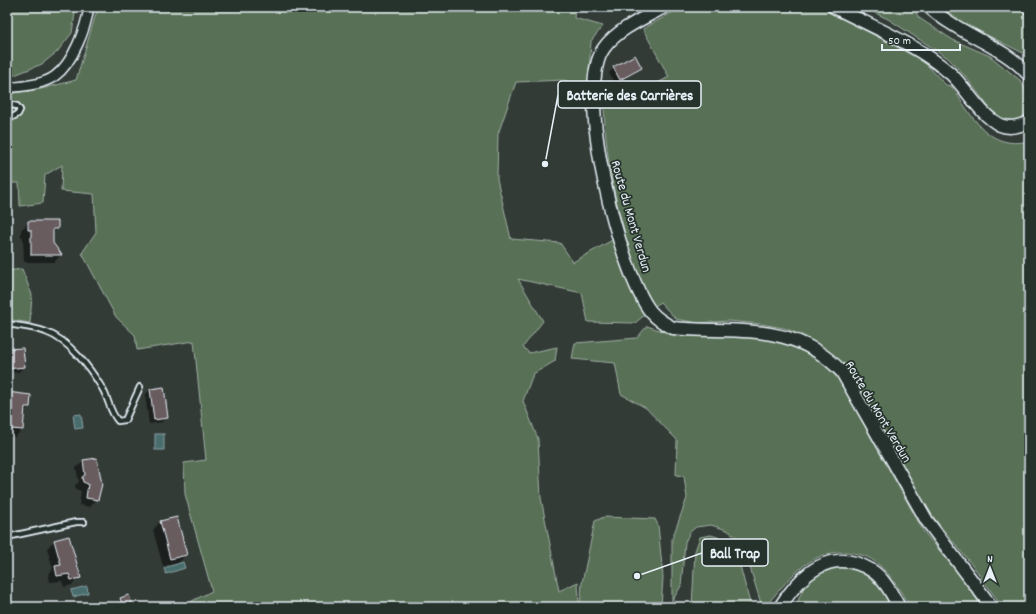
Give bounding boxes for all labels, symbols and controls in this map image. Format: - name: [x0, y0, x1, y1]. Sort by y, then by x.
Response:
- scale bar: [882, 26, 960, 52]
- text: 50 m: [888, 33, 911, 50]
- callout: Batterie des Carrières: [558, 81, 701, 108]
- text: Batterie des Carrières: [567, 86, 693, 108]
- street label: Route du Mont Verdun: [604, 158, 656, 275]
- street label: Route du Mont Verdun: [839, 357, 916, 467]
- callout: Ball Trap: [702, 539, 768, 566]
- text: Ball Trap: [710, 544, 760, 566]
- north arrow: [970, 548, 1010, 588]
- text: N: [987, 552, 993, 568]

